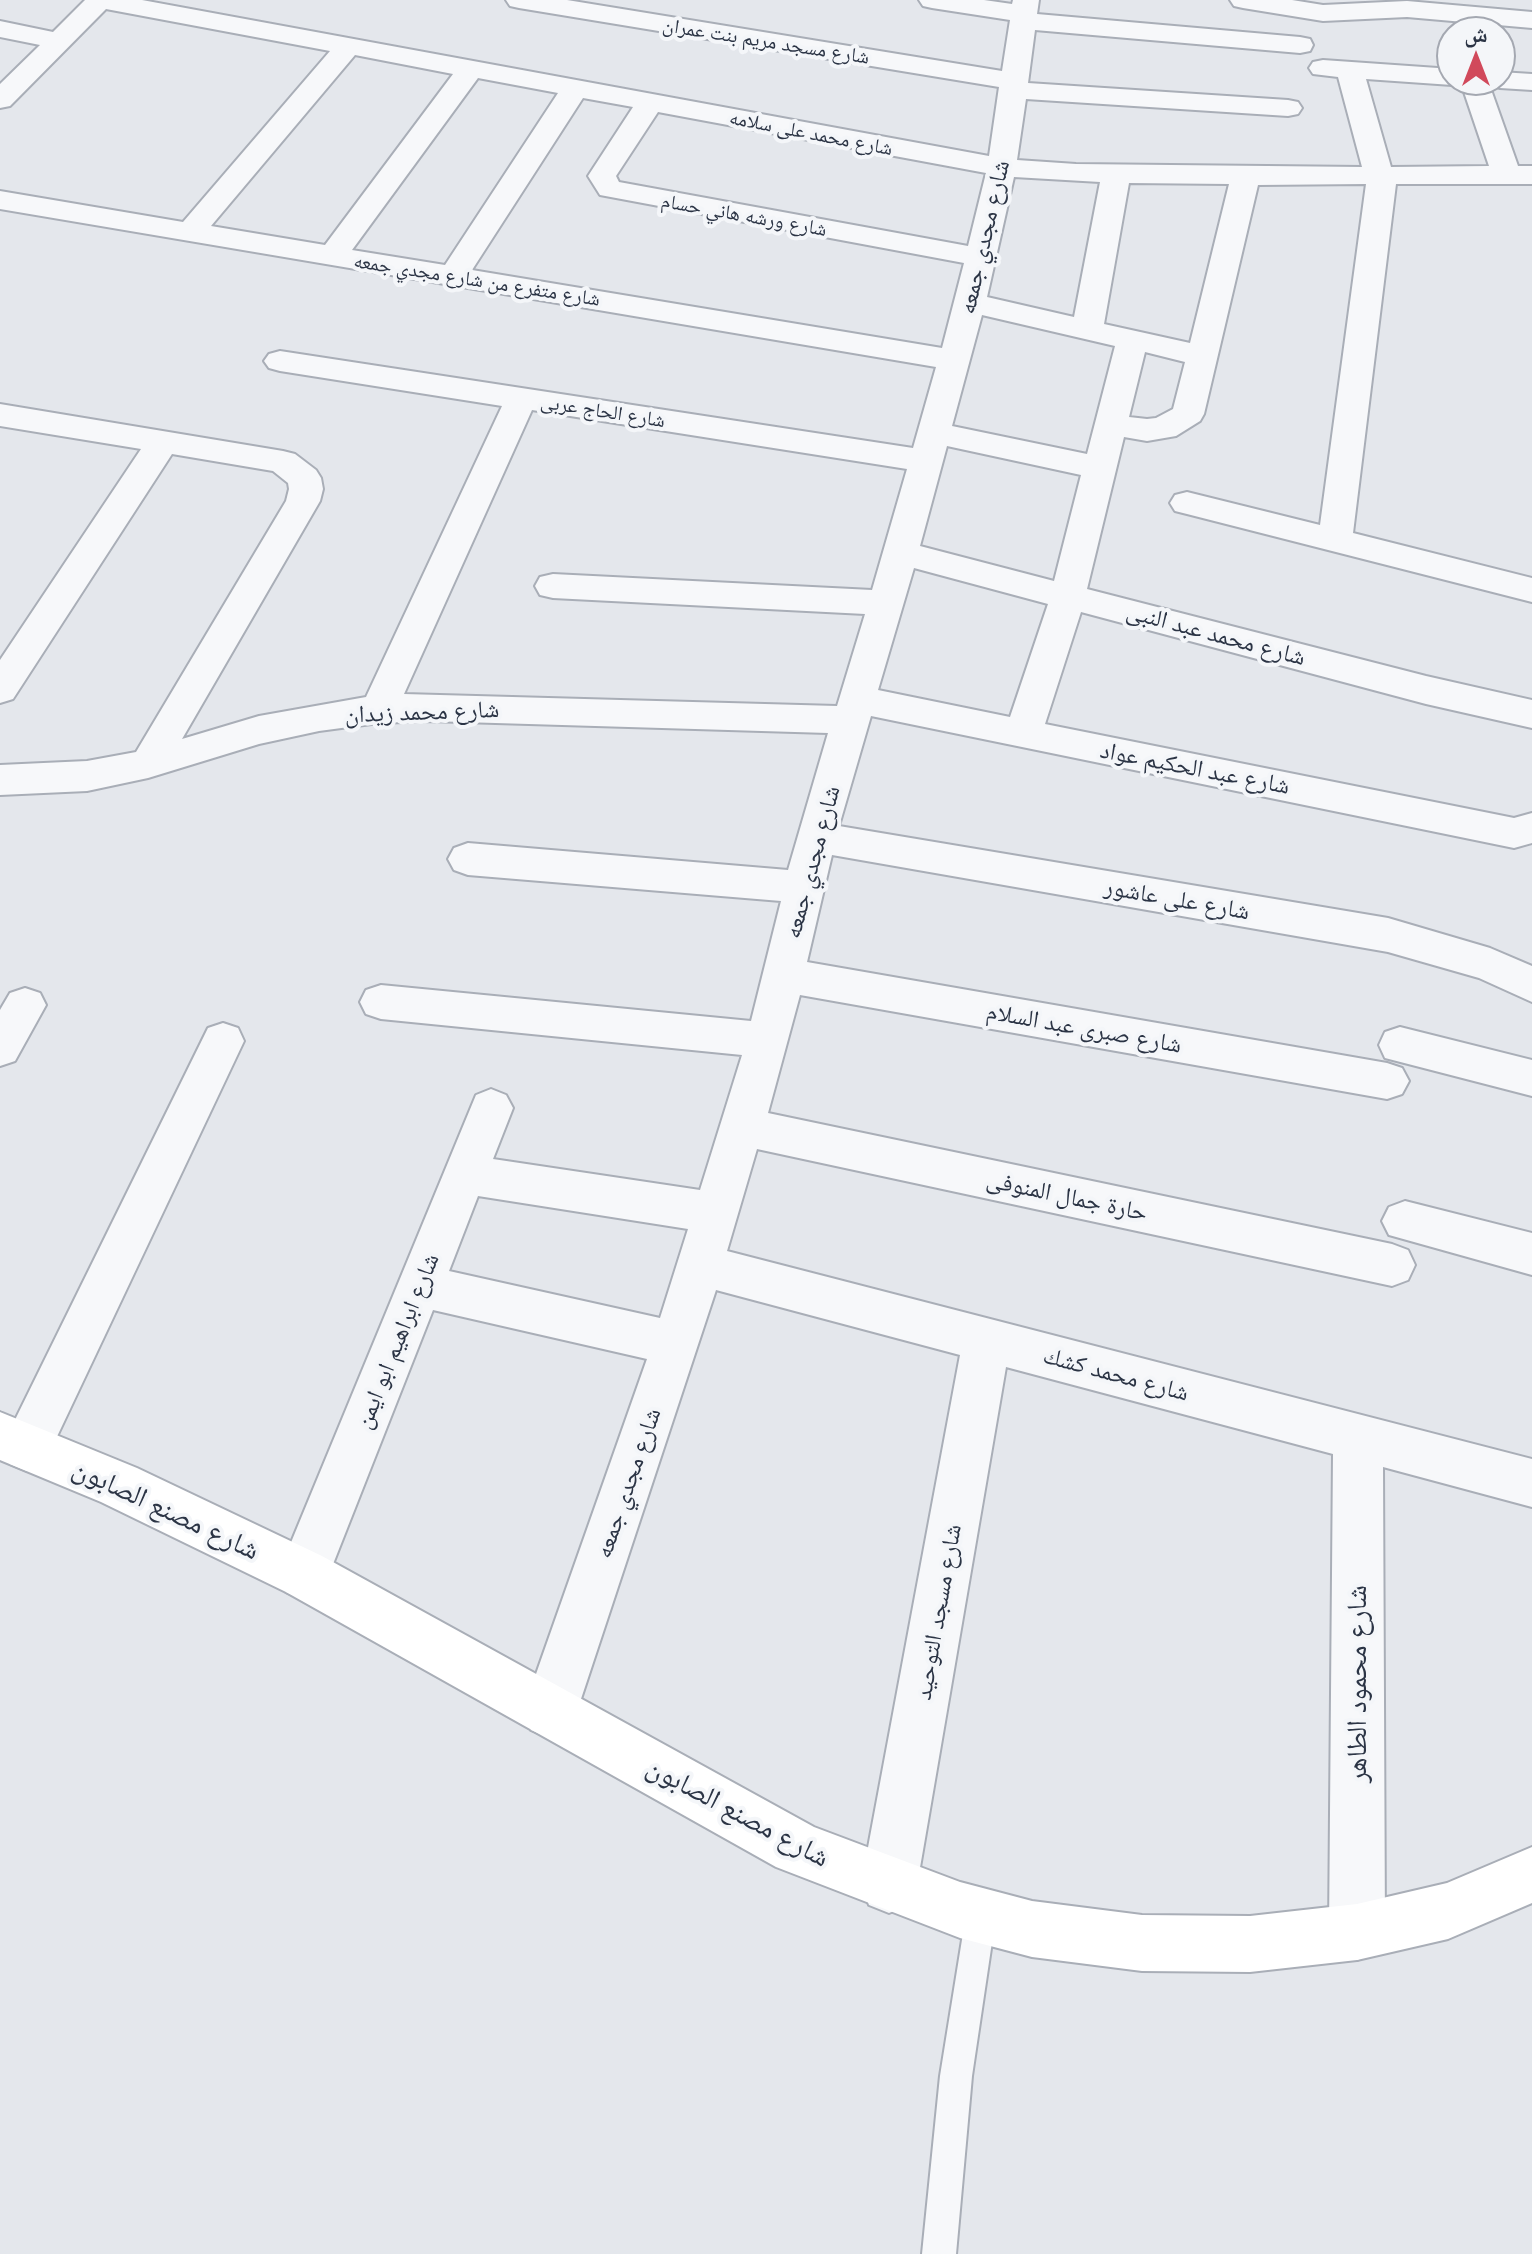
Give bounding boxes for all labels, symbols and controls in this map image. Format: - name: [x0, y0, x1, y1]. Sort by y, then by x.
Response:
- street label: شارع مسجد مريم بنت عمران: [661, 13, 871, 69]
- north arrow: [1436, 16, 1516, 96]
- text: ش: [1464, 20, 1488, 47]
- street label: شارع محمد على سلامه: [727, 105, 895, 161]
- street label: شارع مجدي جمعه: [952, 157, 1016, 317]
- street label: شارع ورشه هاني حسام: [659, 189, 829, 241]
- street label: شارع متفرع من شارع مجدي جمعه: [352, 249, 602, 311]
- street label: شارع الحاج عربى: [539, 389, 667, 433]
- street label: شارع محمد عبد النبى: [1123, 596, 1309, 672]
- street label: شارع محمد زيدان: [344, 695, 500, 729]
- street label: شارع عبد الحكيم عواد: [1098, 735, 1292, 801]
- street label: شارع مجدي جمعه: [778, 782, 846, 942]
- street label: شارع على عاشور: [1102, 872, 1252, 926]
- street label: شارع صبرى عبد السلام: [984, 997, 1184, 1059]
- street label: حارة جمال المنوفى: [984, 1165, 1150, 1227]
- street label: شارع ابراهيم ابو ايمن: [349, 1249, 445, 1433]
- street label: شارع محمد كشك: [1040, 1341, 1192, 1407]
- street label: شارع مجدي جمعه: [589, 1404, 667, 1562]
- street label: شارع مصنع الصابون: [67, 1451, 265, 1567]
- street label: شارع مسجد التوحيد: [908, 1522, 968, 1702]
- street label: شارع محمود الطاهر: [1340, 1585, 1374, 1783]
- street label: شارع مصنع الصابون: [641, 1750, 835, 1874]

